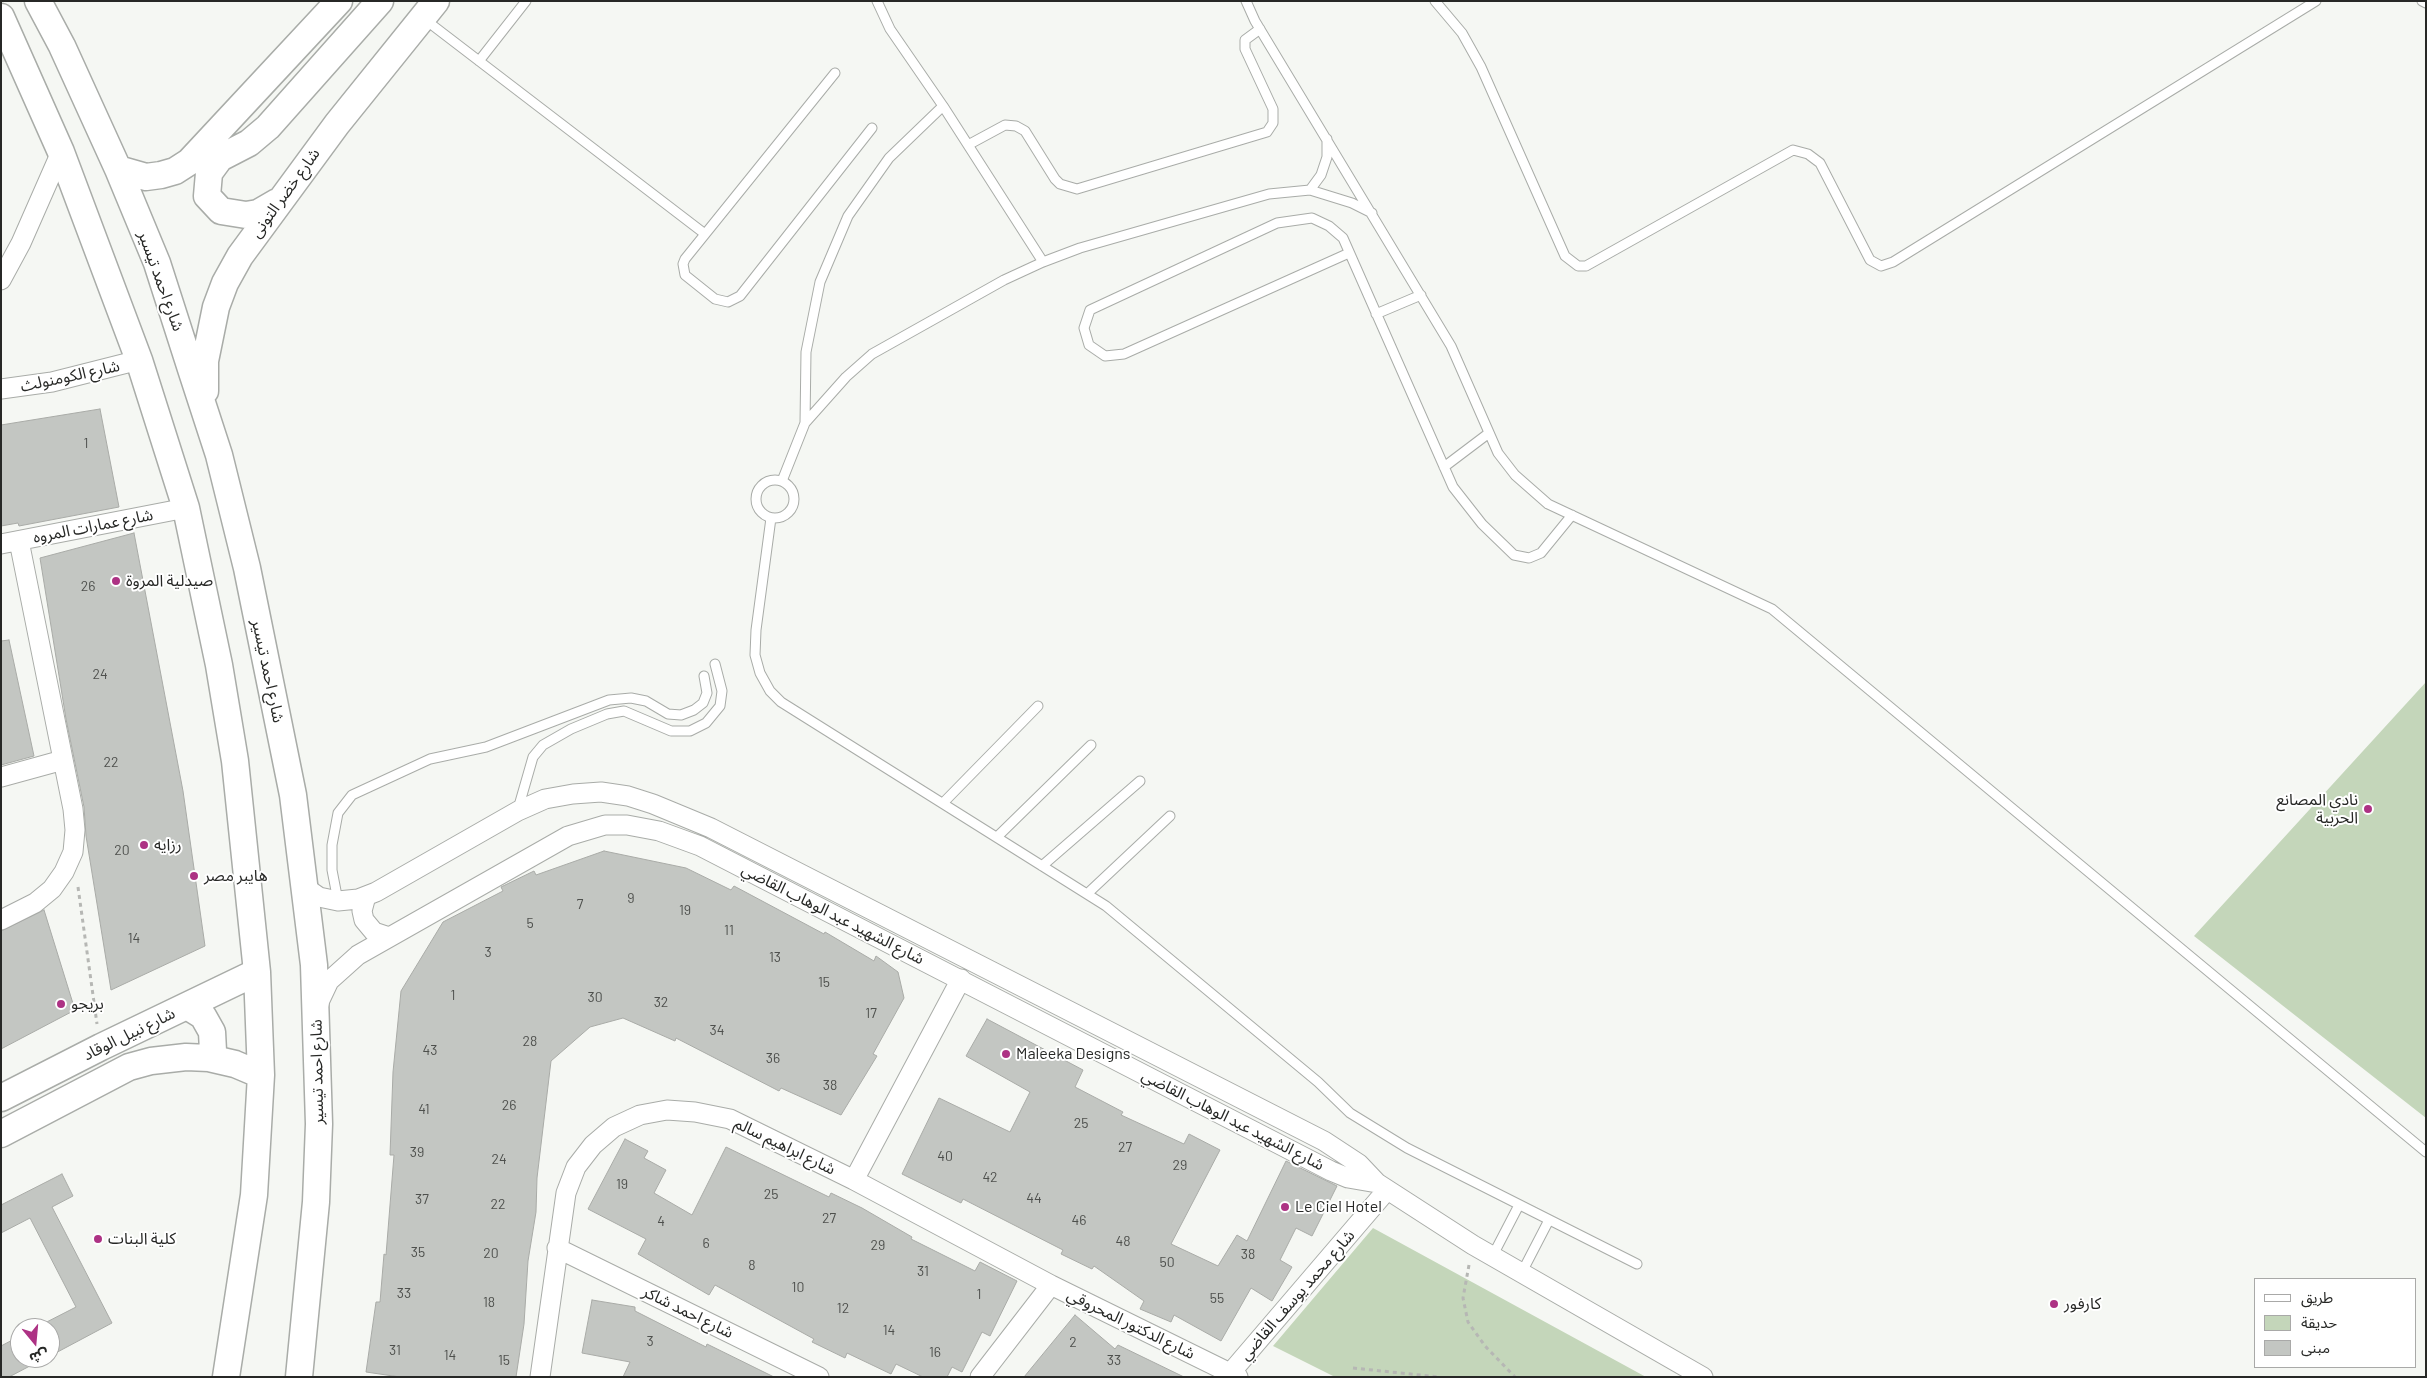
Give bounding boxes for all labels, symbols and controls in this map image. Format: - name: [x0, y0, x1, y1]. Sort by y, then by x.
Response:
- street label: شارع خضر التونى: [246, 144, 324, 242]
- street label: شارع احمد تيسير: [134, 228, 188, 334]
- street label: شارع الكومنولث: [19, 356, 121, 396]
- house number: 1: [84, 435, 88, 451]
- street label: شارع عمارات المروه: [31, 505, 155, 547]
- place label: صيدلية المروة: [126, 571, 213, 591]
- marker: صيدلية المروة: [110, 575, 122, 587]
- house number: 26: [81, 578, 95, 594]
- street label: شارع احمد تيسير: [248, 618, 288, 724]
- house number: 24: [92, 666, 108, 682]
- house number: 22: [103, 754, 119, 770]
- place label: نادي المصانع الحربية: [2276, 790, 2358, 828]
- marker: نادي المصانع الحربية: [2362, 803, 2374, 815]
- place label: رزايه: [154, 835, 182, 855]
- marker: رزايه: [138, 839, 150, 851]
- house number: 20: [114, 842, 130, 858]
- street label: شارع الشهيد عبد الوهاب القاضي: [739, 860, 927, 968]
- place label: هايبر مصر: [204, 866, 268, 886]
- marker: هايبر مصر: [188, 870, 200, 882]
- house number: 9: [627, 890, 635, 906]
- house number: 7: [577, 896, 583, 912]
- house number: 19: [679, 902, 691, 918]
- house number: 5: [526, 915, 534, 931]
- house number: 11: [724, 922, 734, 938]
- house number: 14: [128, 930, 140, 946]
- house number: 3: [484, 944, 492, 960]
- house number: 13: [769, 949, 781, 965]
- house number: 15: [818, 974, 830, 990]
- house number: 1: [451, 987, 455, 1003]
- house number: 30: [587, 989, 603, 1005]
- place label: بريجو: [71, 994, 104, 1014]
- house number: 32: [654, 994, 668, 1010]
- marker: بريجو: [55, 998, 67, 1010]
- street label: شارع نبيل الوقاد: [80, 1003, 178, 1065]
- house number: 17: [865, 1005, 877, 1021]
- street label: شارع احمد تيسير: [306, 1019, 328, 1125]
- house number: 34: [710, 1022, 724, 1038]
- house number: 28: [523, 1033, 537, 1049]
- house number: 43: [423, 1042, 437, 1058]
- place label: Maleeka Designs: [1016, 1044, 1131, 1064]
- marker: Maleeka Designs: [1000, 1048, 1012, 1060]
- house number: 36: [766, 1050, 780, 1066]
- street label: شارع الشهيد عبد الوهاب القاضي: [1139, 1066, 1327, 1174]
- house number: 38: [823, 1077, 837, 1093]
- house number: 26: [502, 1097, 516, 1113]
- house number: 41: [418, 1101, 430, 1117]
- street label: شارع ابراهيم سالم: [731, 1113, 839, 1179]
- house number: 25: [1074, 1115, 1088, 1131]
- house number: 27: [1118, 1139, 1132, 1155]
- house number: 39: [410, 1144, 424, 1160]
- house number: 40: [937, 1148, 953, 1164]
- house number: 24: [491, 1151, 507, 1167]
- house number: 29: [1173, 1157, 1187, 1173]
- house number: 42: [982, 1169, 998, 1185]
- house number: 19: [616, 1176, 628, 1192]
- house number: 25: [764, 1186, 778, 1202]
- house number: 44: [1026, 1190, 1042, 1206]
- house number: 37: [415, 1191, 429, 1207]
- house number: 22: [490, 1196, 506, 1212]
- place label: Le Ciel Hotel: [1295, 1197, 1382, 1217]
- marker: Le Ciel Hotel: [1279, 1201, 1291, 1213]
- house number: 27: [822, 1210, 836, 1226]
- house number: 46: [1072, 1212, 1086, 1228]
- house number: 4: [657, 1213, 665, 1229]
- street label: شارع محمد يوسف القاضي: [1235, 1226, 1359, 1364]
- place label: كلية البنات: [108, 1229, 176, 1249]
- marker: كلية البنات: [92, 1233, 104, 1245]
- house number: 48: [1115, 1233, 1131, 1249]
- house number: 6: [702, 1235, 710, 1251]
- house number: 29: [871, 1237, 885, 1253]
- house number: 35: [411, 1244, 425, 1260]
- house number: 20: [483, 1245, 499, 1261]
- house number: 38: [1241, 1246, 1255, 1262]
- house number: 50: [1159, 1254, 1175, 1270]
- house number: 8: [748, 1257, 756, 1273]
- house number: 31: [917, 1263, 929, 1279]
- legend: [2254, 1278, 2417, 1368]
- house number: 10: [792, 1279, 804, 1295]
- street label: شارع احمد شاكر: [639, 1282, 737, 1342]
- house number: 33: [397, 1285, 411, 1301]
- street label: شارع الدكتور المحروقي: [1064, 1285, 1198, 1363]
- house number: 1: [977, 1286, 981, 1302]
- text: طريق: [2301, 1288, 2333, 1306]
- house number: 55: [1210, 1290, 1224, 1306]
- house number: 18: [483, 1294, 495, 1310]
- place label: كارفور: [2064, 1294, 2101, 1314]
- marker: كارفور: [2048, 1298, 2060, 1310]
- house number: 12: [837, 1300, 849, 1316]
- text: حديقة: [2301, 1313, 2337, 1331]
- north arrow: [10, 1318, 60, 1368]
- house number: 14: [883, 1322, 895, 1338]
- house number: 3: [646, 1333, 654, 1349]
- house number: 2: [1069, 1334, 1077, 1350]
- text: مبنى: [2301, 1338, 2330, 1356]
- house number: 31: [389, 1342, 401, 1358]
- house number: 16: [929, 1344, 941, 1360]
- text: ش: [28, 1346, 51, 1368]
- house number: 14: [444, 1347, 456, 1363]
- house number: 15: [498, 1352, 510, 1368]
- house number: 33: [1107, 1352, 1121, 1368]

